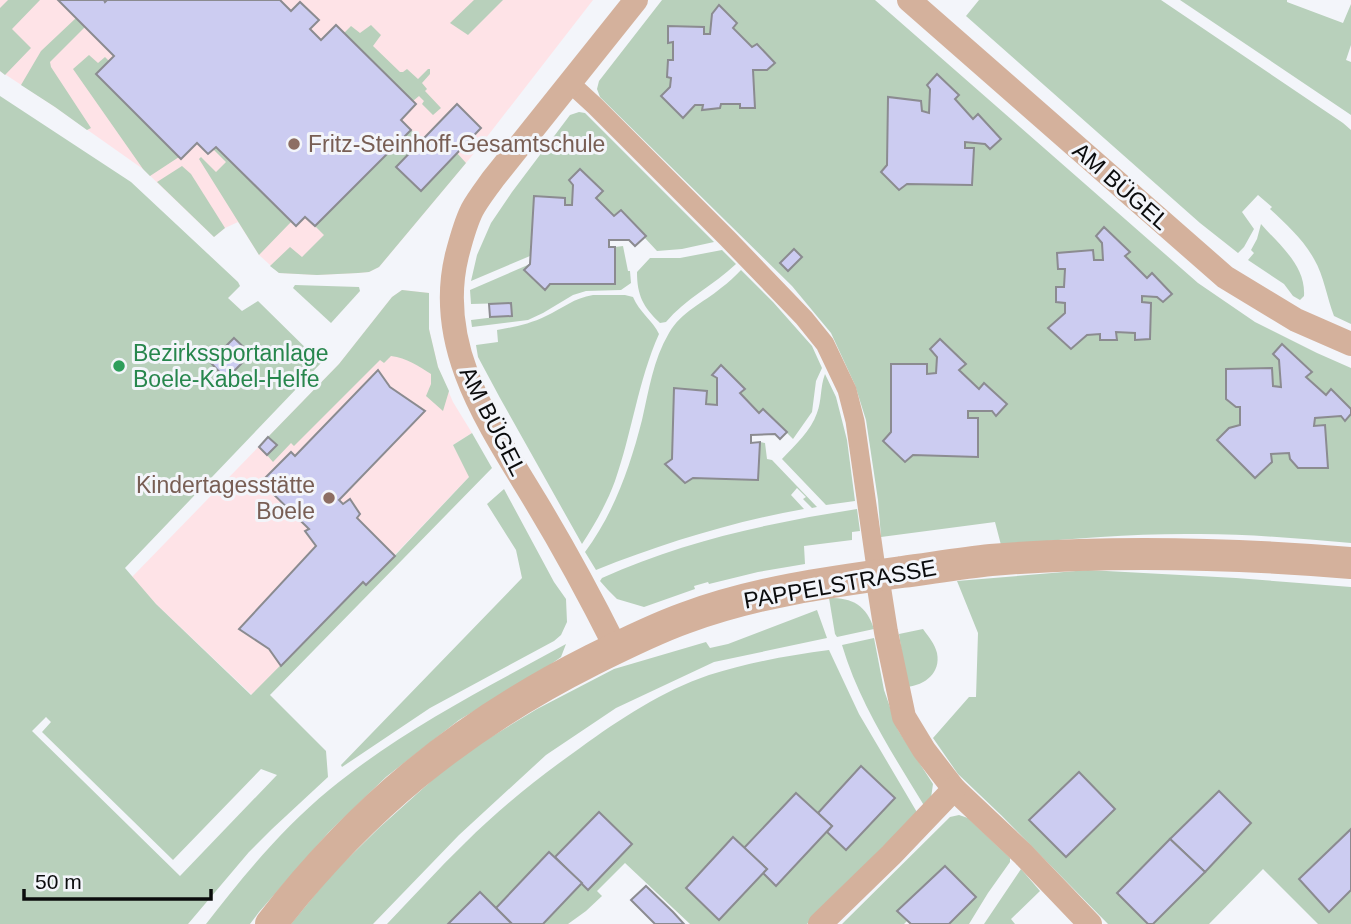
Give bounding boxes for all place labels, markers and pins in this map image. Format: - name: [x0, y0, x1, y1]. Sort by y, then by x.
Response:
- place label: Fritz-Steinhoff-Gesamtschule: [308, 131, 605, 157]
- marker: Fritz-Steinhoff-Gesamtschule: [286, 136, 302, 152]
- place label: Bezirkssportanlage Boele-Kabel-Helfe: [133, 340, 329, 392]
- marker: Bezirkssportanlage Boele-Kabel-Helfe: [111, 358, 127, 374]
- place label: Kindertagesstätte Boele: [136, 472, 315, 524]
- marker: Kindertagesstätte Boele: [321, 490, 337, 506]

